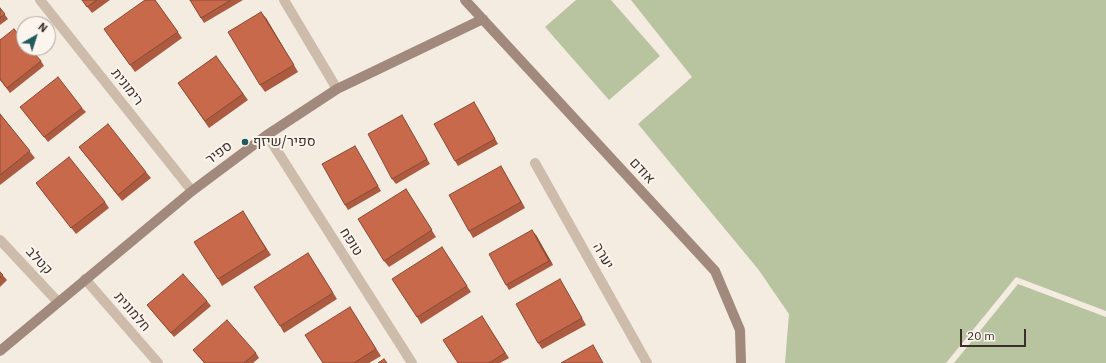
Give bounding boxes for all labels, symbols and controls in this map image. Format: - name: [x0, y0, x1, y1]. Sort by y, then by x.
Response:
- north arrow: [16, 16, 56, 56]
- text: N: [35, 20, 50, 35]
- street label: רימונית: [107, 65, 147, 109]
- place label: ספיר/שיזף: [253, 134, 316, 150]
- marker: ספיר/שיזף: [240, 137, 250, 147]
- street label: ספיר: [202, 138, 236, 168]
- street label: אודם: [626, 155, 658, 187]
- street label: טופח: [336, 225, 366, 259]
- street label: יערה: [589, 240, 617, 272]
- street label: קטלב: [22, 244, 56, 278]
- street label: חלמונית: [110, 289, 154, 335]
- scale bar: [962, 321, 1028, 347]
- text: 20 m: [967, 328, 995, 343]

